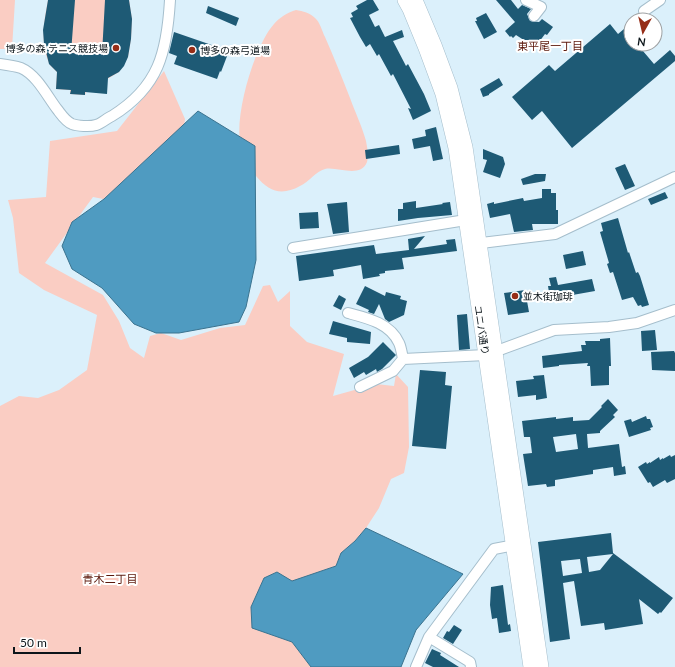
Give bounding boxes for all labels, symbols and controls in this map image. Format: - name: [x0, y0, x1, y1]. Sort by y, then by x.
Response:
- north arrow: [623, 12, 663, 52]
- text: N: [636, 35, 647, 49]
- district label: 東平尾一丁目: [517, 39, 583, 52]
- place label: 博多の森 テニス競技場: [5, 42, 108, 54]
- marker: 博多の森 テニス競技場: [111, 43, 121, 53]
- place label: 博多の森弓道場: [200, 44, 270, 56]
- marker: 博多の森弓道場: [187, 45, 197, 55]
- place label: 並木街珈琲: [523, 290, 573, 302]
- marker: 並木街珈琲: [510, 291, 520, 301]
- street label: ユニバ通り: [472, 304, 492, 356]
- district label: 青木二丁目: [83, 572, 138, 585]
- scale bar: [14, 629, 80, 655]
- text: 50 m: [20, 635, 47, 650]

